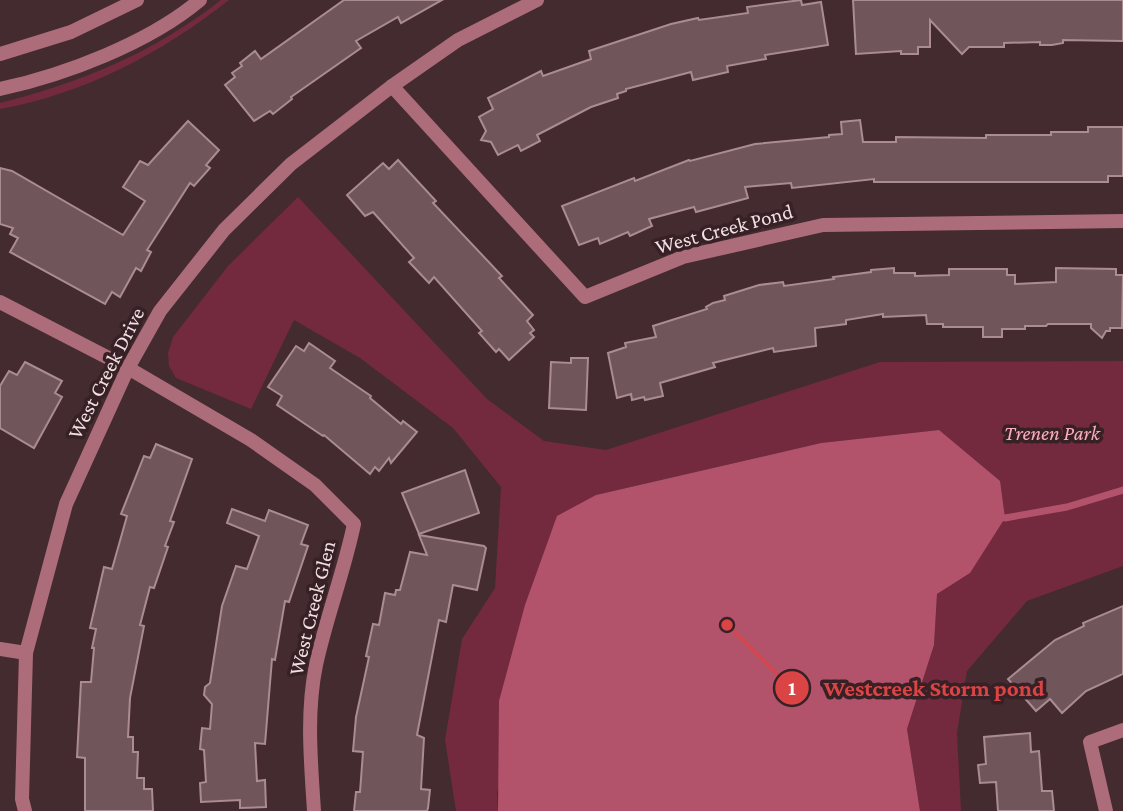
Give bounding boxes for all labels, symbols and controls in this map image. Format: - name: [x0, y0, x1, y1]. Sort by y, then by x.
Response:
- street label: West Creek Pond: [653, 199, 795, 259]
- street label: West Creek Drive: [63, 303, 149, 443]
- park label: Trenen Park: [1004, 421, 1101, 445]
- street label: West Creek Glen: [284, 538, 340, 678]
- callout: Westcreek Storm pond: [774, 666, 1059, 710]
- text: Westcreek Storm pond: [822, 675, 1045, 701]
- text: 1: [788, 676, 796, 700]

